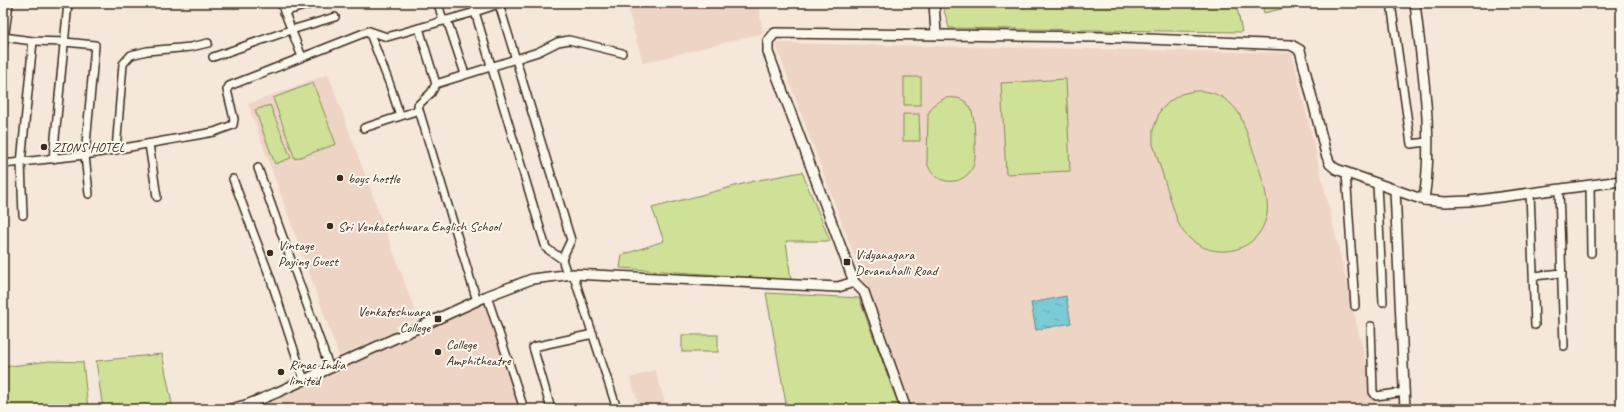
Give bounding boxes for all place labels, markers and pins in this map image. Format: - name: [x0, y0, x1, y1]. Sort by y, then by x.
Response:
- place label: ZIONS HOTEL: [52, 139, 126, 156]
- marker: ZIONS HOTEL: [39, 142, 49, 152]
- place label: boys hostle: [348, 170, 401, 187]
- marker: boys hostle: [335, 173, 345, 183]
- place label: Sri Venkateshwara English School: [338, 218, 503, 235]
- marker: Sri Venkateshwara English School: [325, 221, 335, 231]
- place label: Vintage Paying Guest: [278, 237, 339, 270]
- place label: Vidyanagara Devanahalli Road: [855, 246, 940, 279]
- marker: Vintage Paying Guest: [265, 248, 275, 258]
- marker: Vidyanagara Devanahalli Road: [842, 257, 852, 267]
- place label: Venkateshwara College: [358, 303, 431, 336]
- marker: Venkateshwara College: [433, 314, 443, 324]
- place label: College Amphitheatre: [446, 336, 512, 369]
- marker: College Amphitheatre: [433, 347, 443, 357]
- place label: Rinac India limited: [289, 356, 346, 389]
- marker: Rinac India limited: [276, 367, 286, 377]

